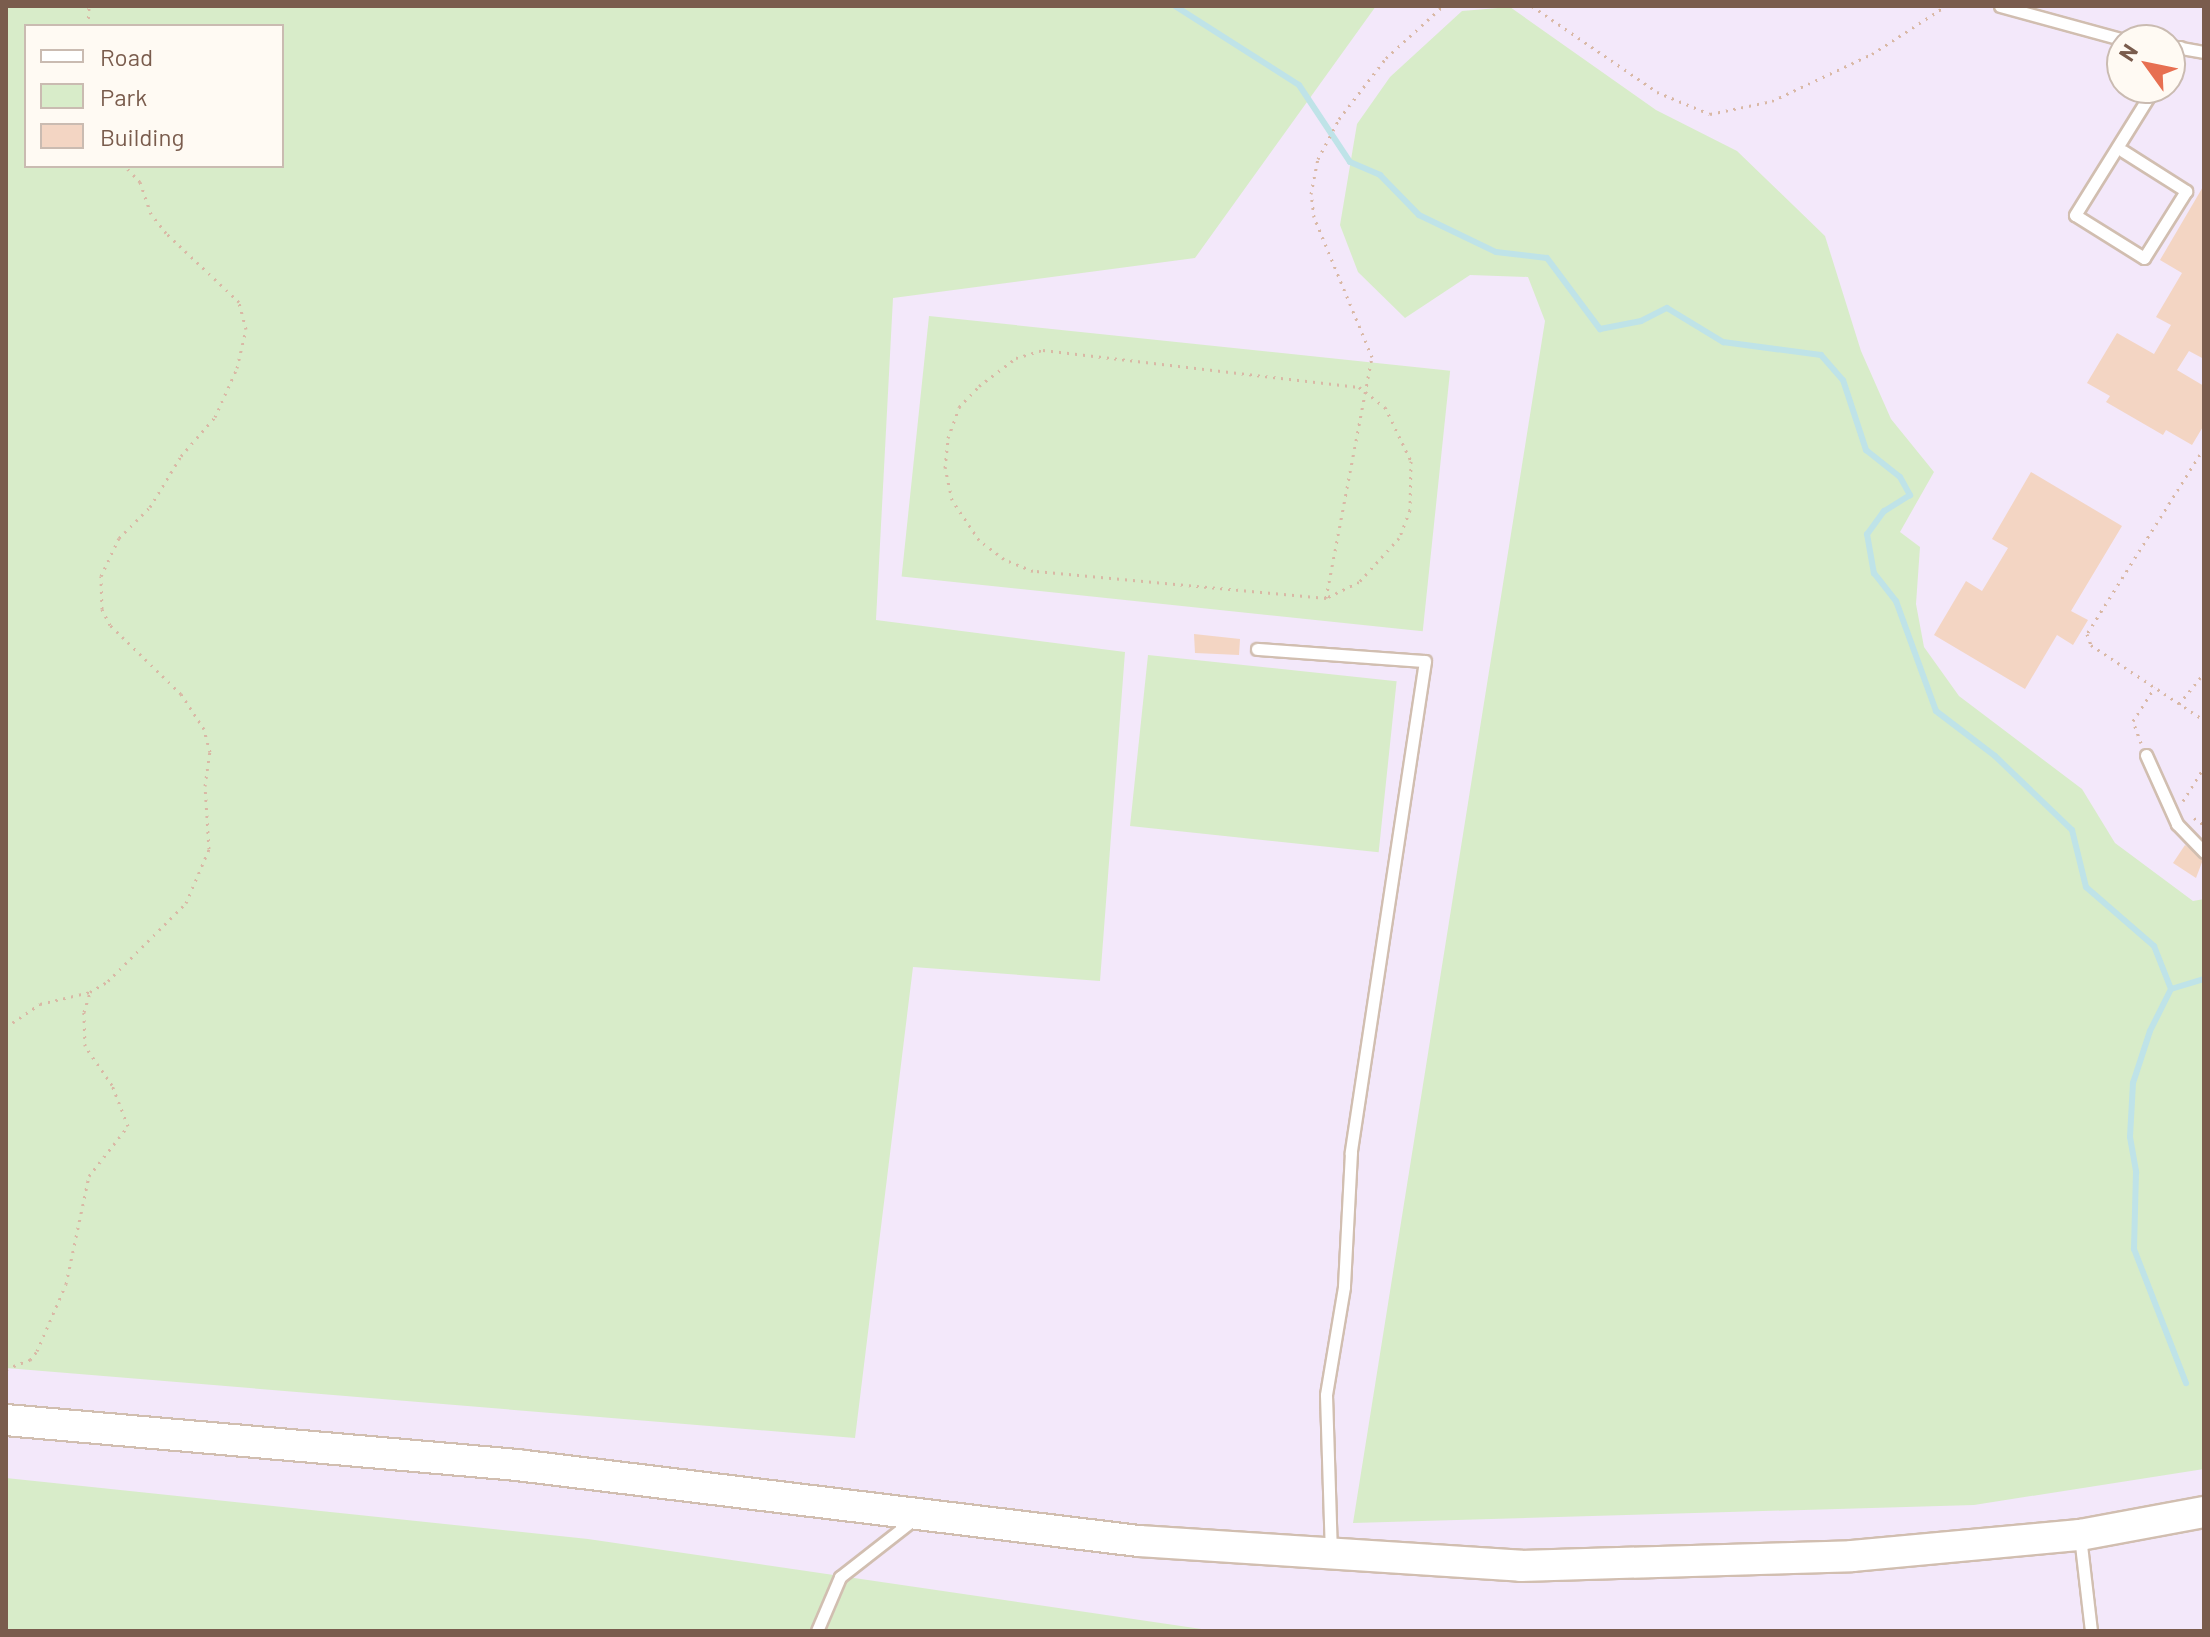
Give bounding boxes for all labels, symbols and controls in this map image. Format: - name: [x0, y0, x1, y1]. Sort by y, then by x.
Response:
- legend: [24, 24, 284, 168]
- north arrow: [2106, 24, 2186, 104]
- text: N: [2113, 39, 2142, 65]
- text: Road: [100, 42, 153, 71]
- text: Park: [100, 82, 147, 111]
- text: Building: [100, 122, 184, 151]

